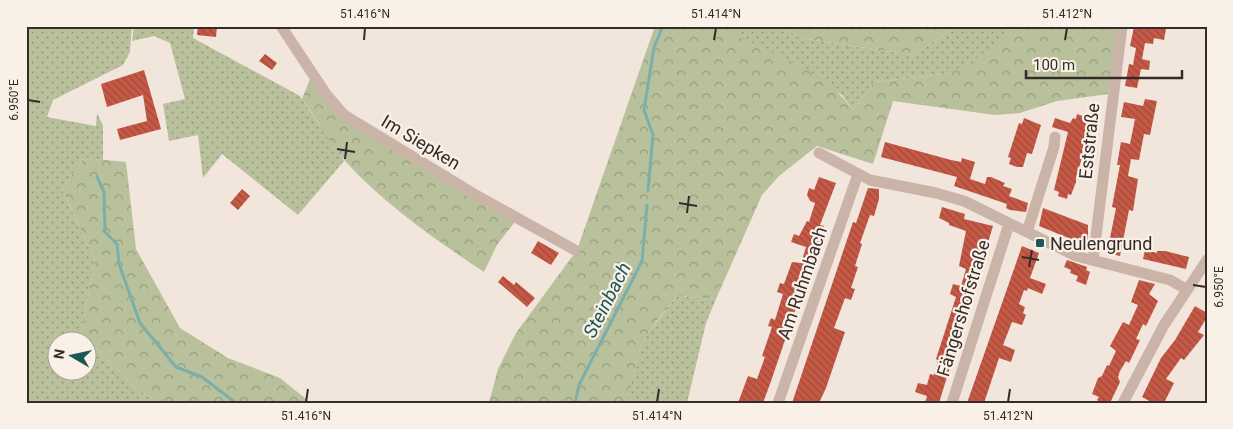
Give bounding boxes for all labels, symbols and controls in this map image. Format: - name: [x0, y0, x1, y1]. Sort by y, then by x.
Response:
- text: 51.416°N: [340, 7, 390, 21]
- text: 51.414°N: [691, 7, 741, 21]
- text: 51.412°N: [1042, 7, 1092, 21]
- scale bar: [1026, 48, 1182, 80]
- text: 100 m: [1033, 56, 1075, 74]
- text: 6.950°E: [7, 79, 21, 121]
- street label: Eststraße: [1075, 102, 1103, 180]
- street label: Im Siepken: [378, 110, 464, 174]
- street label: Am Ruhmbach: [773, 224, 831, 342]
- place label: Neulengrund: [1050, 233, 1152, 254]
- street label: Fängershofstraße: [932, 237, 994, 379]
- marker: Neulengrund: [1034, 237, 1046, 249]
- water label: Steinbach: [578, 258, 636, 342]
- text: 6.950°E: [1212, 266, 1226, 308]
- north arrow: [48, 332, 98, 382]
- text: N: [50, 348, 68, 360]
- text: 51.416°N: [281, 409, 331, 423]
- text: 51.414°N: [632, 409, 682, 423]
- text: 51.412°N: [983, 409, 1033, 423]

